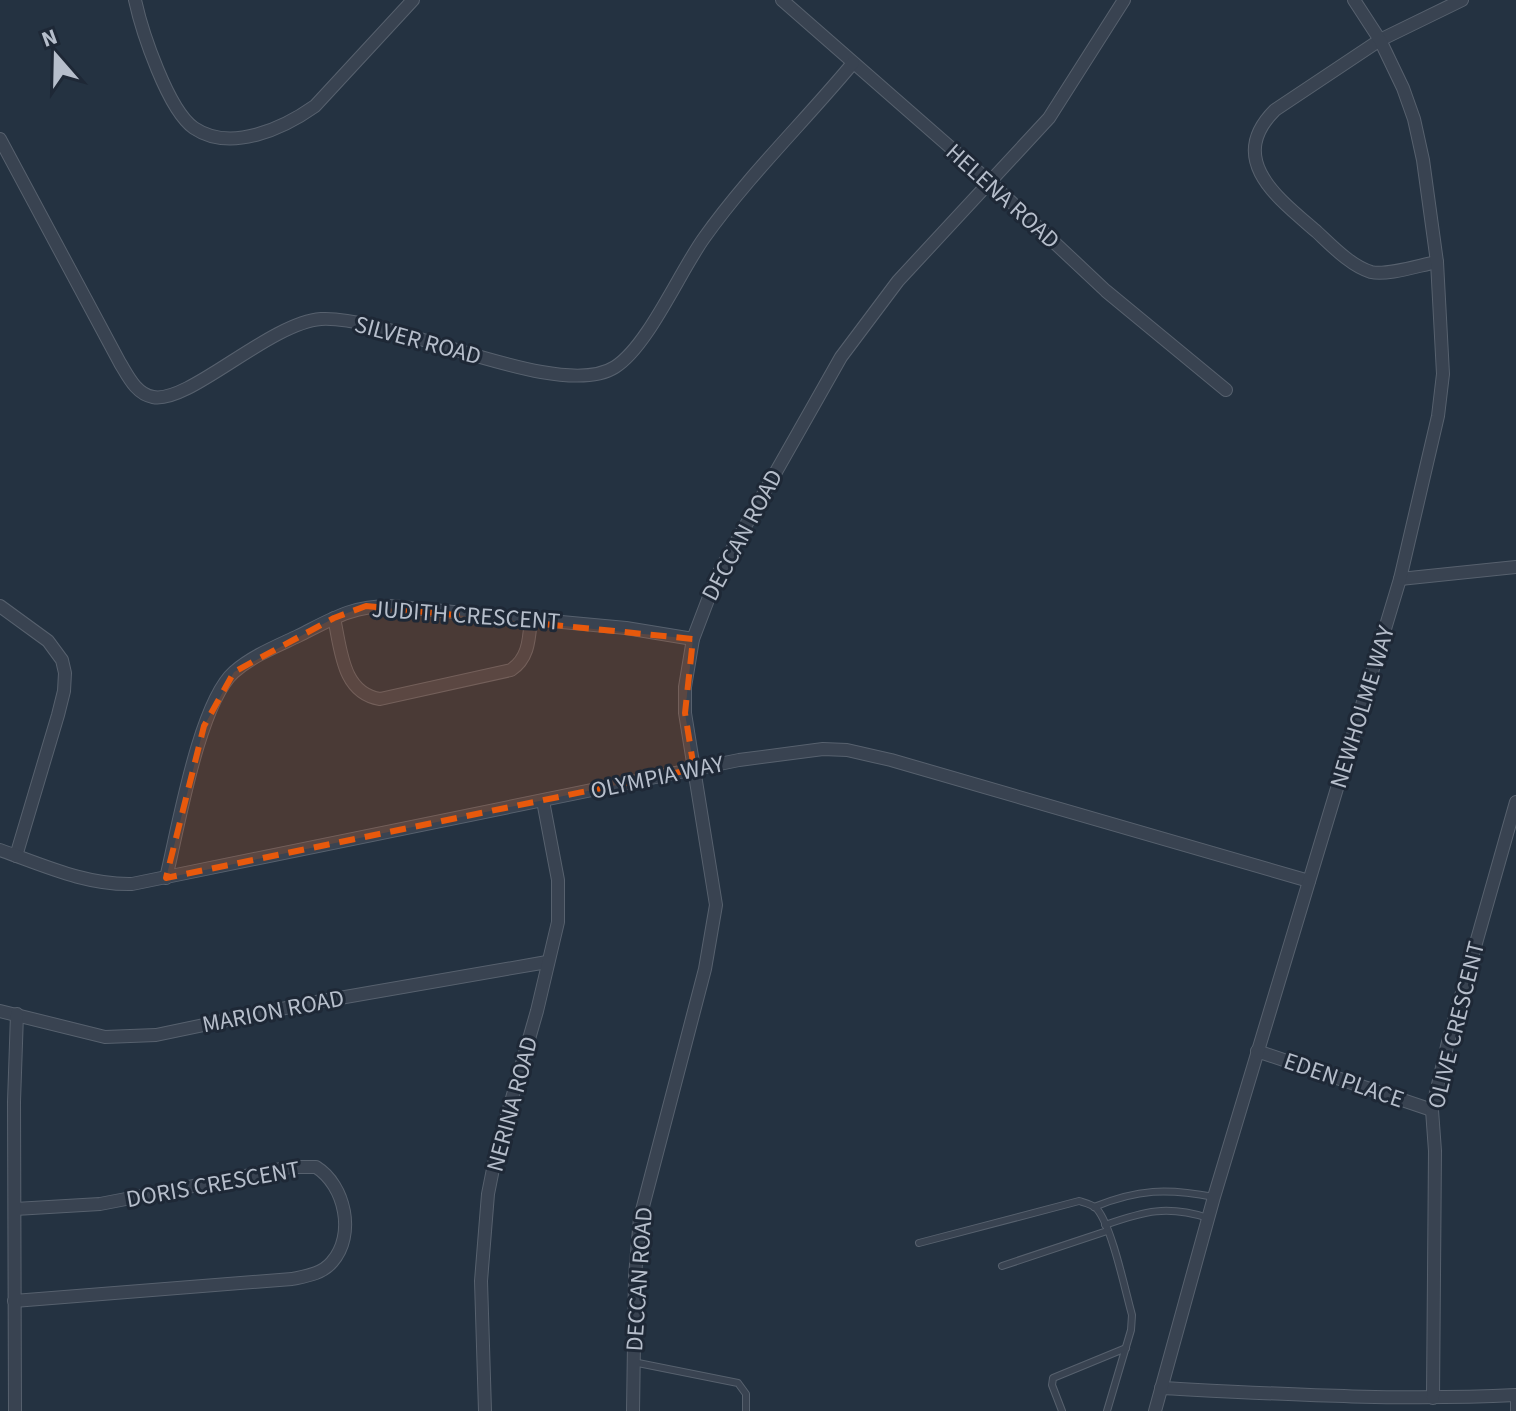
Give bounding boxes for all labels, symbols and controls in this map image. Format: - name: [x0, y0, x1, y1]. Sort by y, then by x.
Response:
- north arrow: [16, 16, 96, 96]
- text: N: [37, 21, 62, 56]
- street label: HELENA ROAD: [938, 135, 1068, 257]
- street label: SILVER ROAD: [351, 307, 485, 374]
- street label: DECCAN ROAD: [693, 463, 792, 607]
- street label: JUDITH CRESCENT: [371, 591, 562, 640]
- street label: NEWHOLME WAY: [1321, 621, 1404, 793]
- street label: OLYMPIA WAY: [587, 746, 728, 809]
- street label: OLIVE CRESCENT: [1419, 938, 1494, 1112]
- street label: MARION ROAD: [199, 981, 347, 1042]
- street label: NERINA ROAD: [478, 1033, 547, 1176]
- street label: EDEN PLACE: [1279, 1044, 1409, 1117]
- street label: DORIS CRESCENT: [123, 1152, 303, 1217]
- street label: DECCAN ROAD: [617, 1206, 662, 1352]

